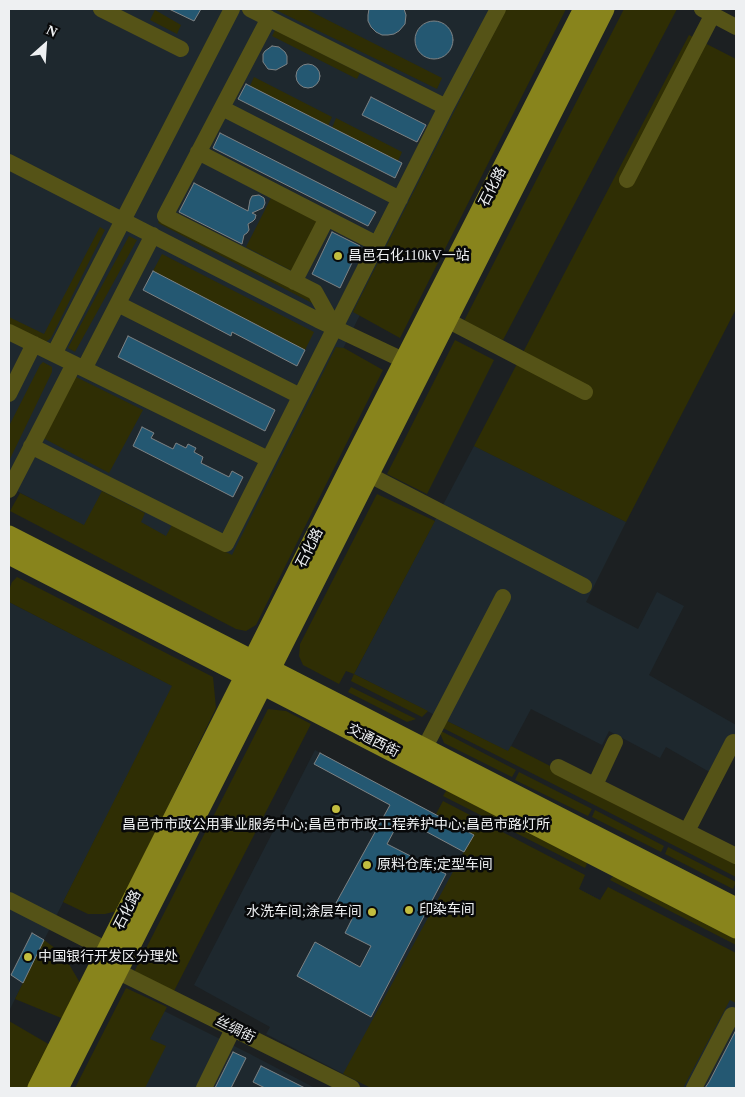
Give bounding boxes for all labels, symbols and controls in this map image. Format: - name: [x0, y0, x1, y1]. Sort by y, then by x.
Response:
- north arrow: [20, 20, 70, 70]
- text: N: [44, 22, 60, 40]
- street label: 石化路: [476, 164, 510, 210]
- place label: 昌邑石化110kV一站: [348, 248, 470, 264]
- marker: 昌邑石化110kV一站: [332, 250, 344, 262]
- street label: 石化路: [293, 525, 327, 571]
- street label: 交通西街: [344, 721, 402, 761]
- marker: 昌邑市市政公用事业服务中心;昌邑市市政工程养护中心;昌邑市路灯所: [330, 803, 342, 815]
- place label: 昌邑市市政公用事业服务中心;昌邑市市政工程养护中心;昌邑市路灯所: [122, 817, 550, 833]
- place label: 原料仓库;定型车间: [377, 857, 493, 873]
- marker: 原料仓库;定型车间: [361, 859, 373, 871]
- street label: 石化路: [111, 887, 145, 933]
- place label: 印染车间: [419, 902, 475, 918]
- place label: 水洗车间;涂层车间: [246, 904, 362, 920]
- marker: 印染车间: [403, 904, 415, 916]
- marker: 水洗车间;涂层车间: [366, 906, 378, 918]
- place label: 中国银行开发区分理处: [38, 949, 178, 965]
- marker: 中国银行开发区分理处: [22, 951, 34, 963]
- street label: 丝绸街: [212, 1013, 258, 1047]

